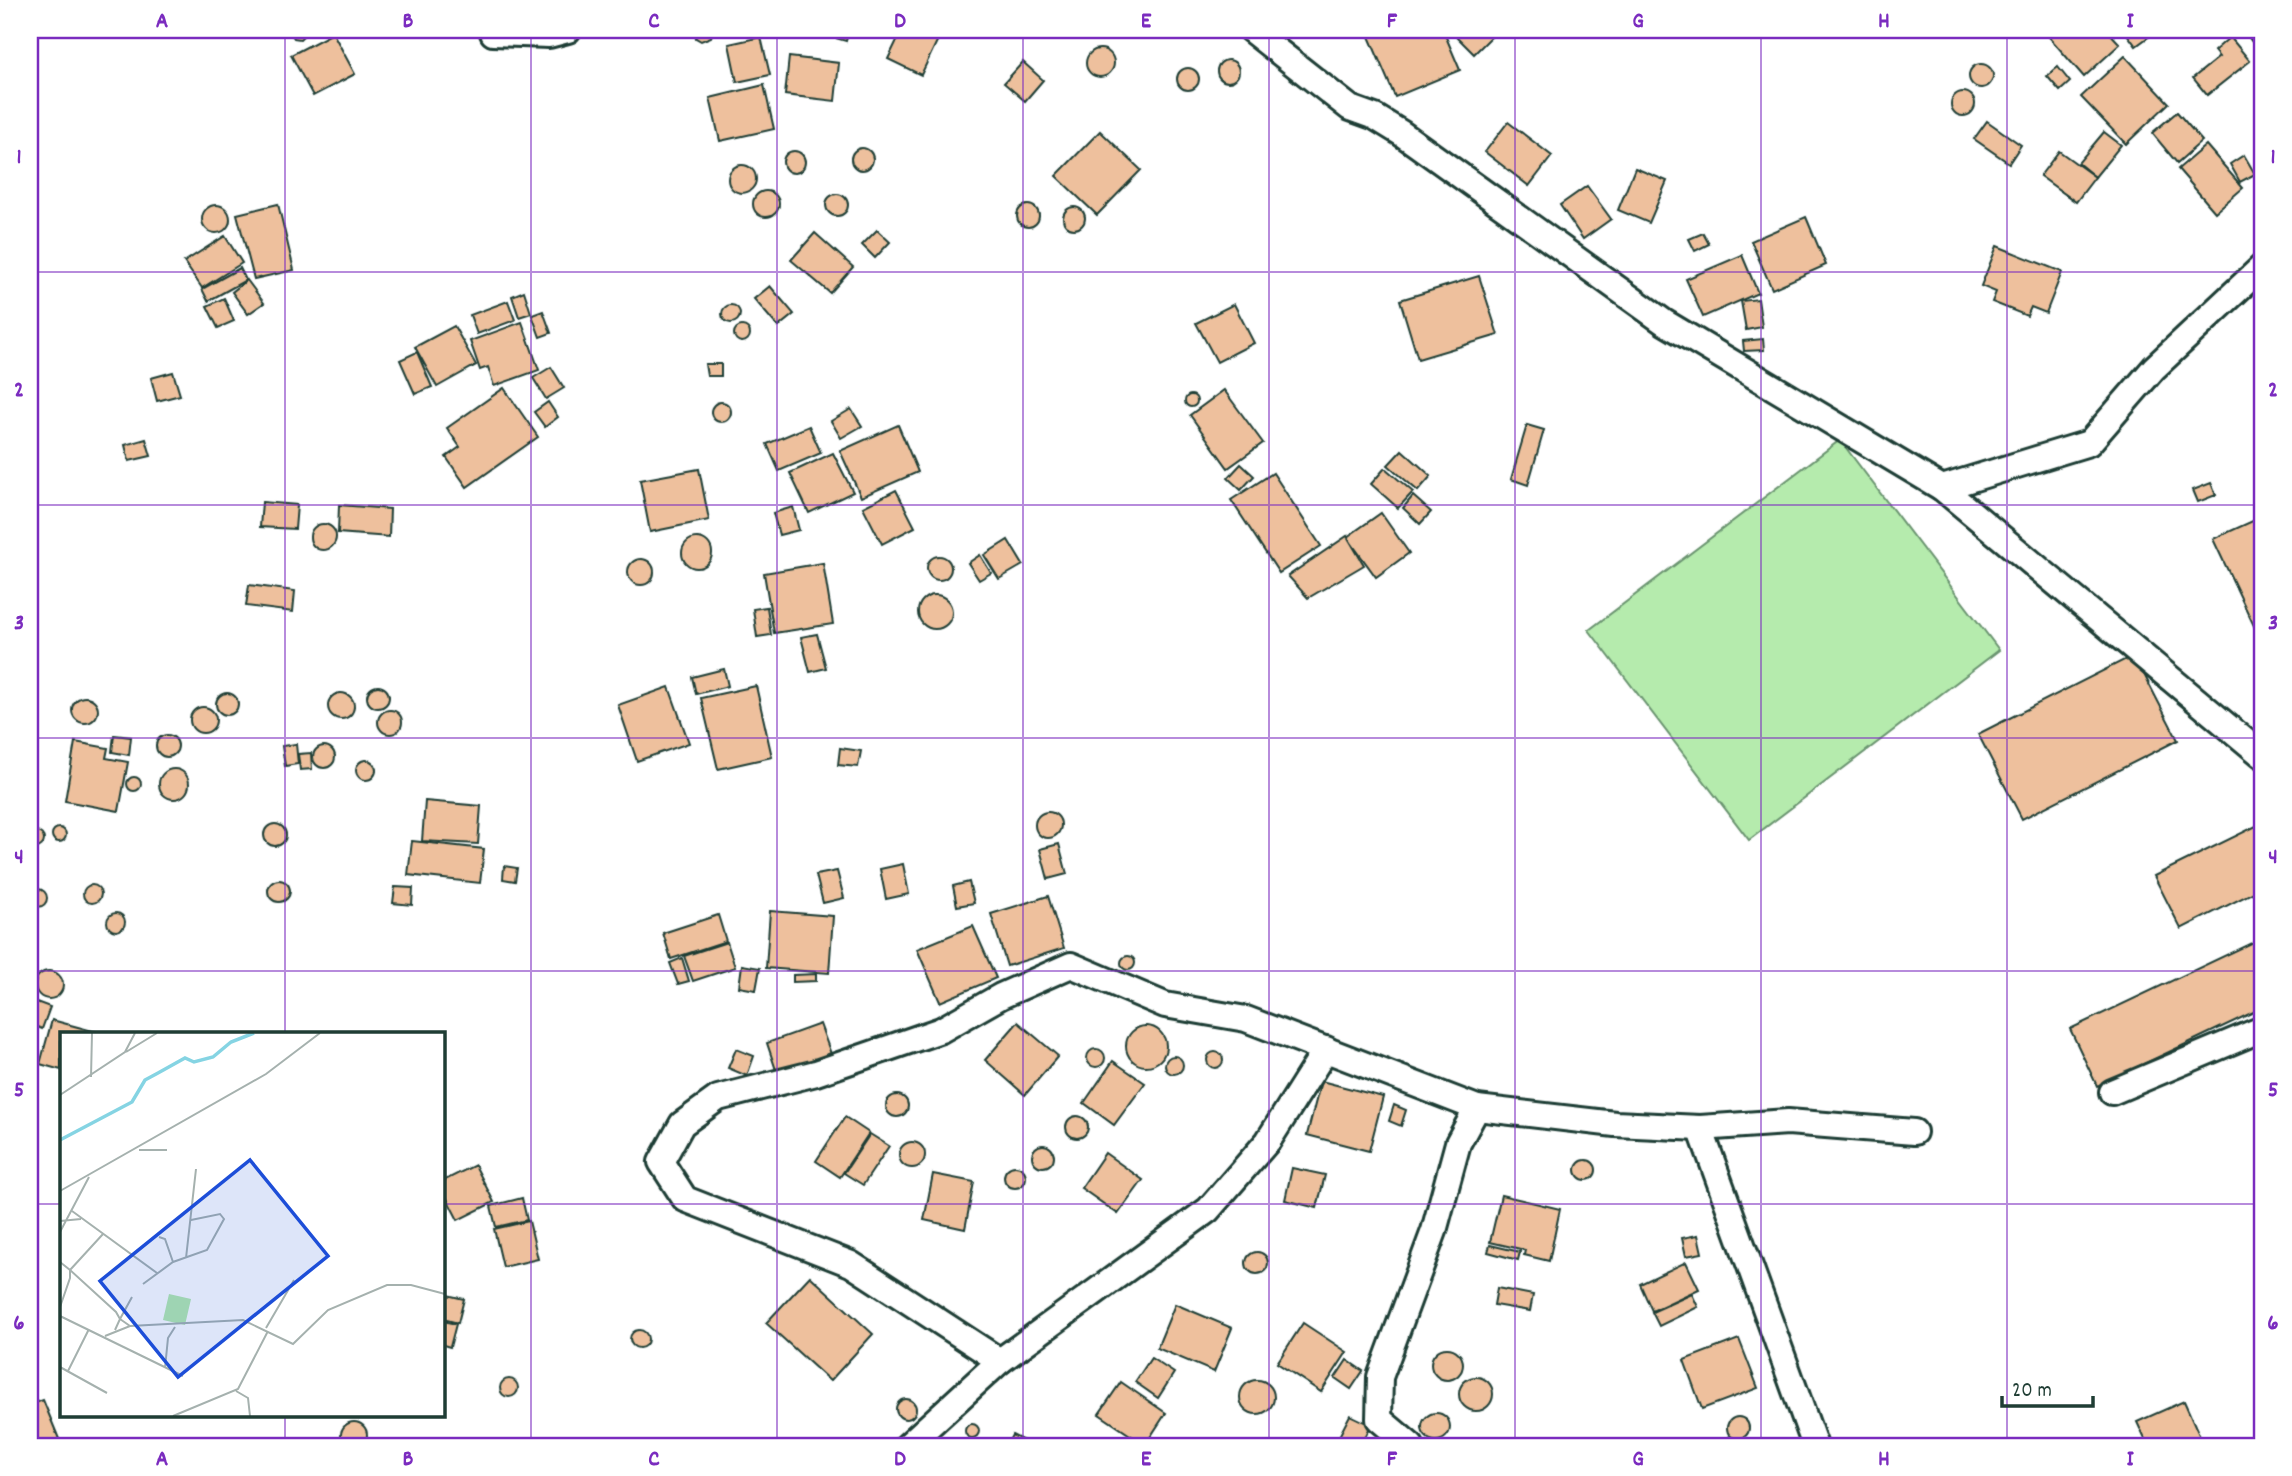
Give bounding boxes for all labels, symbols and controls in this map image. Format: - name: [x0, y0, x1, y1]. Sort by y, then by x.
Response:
- text: A: [156, 6, 168, 39]
- text: B: [403, 6, 414, 39]
- text: C: [648, 6, 660, 39]
- text: D: [894, 6, 906, 39]
- text: E: [1141, 6, 1152, 39]
- text: F: [1387, 6, 1398, 39]
- text: G: [1632, 6, 1644, 39]
- text: H: [1878, 6, 1890, 39]
- text: I: [2126, 6, 2134, 39]
- text: 1: [16, 142, 22, 175]
- text: 1: [2270, 142, 2276, 175]
- text: 2: [14, 375, 24, 408]
- text: 2: [2268, 375, 2278, 408]
- text: 3: [14, 608, 24, 641]
- text: 3: [2268, 608, 2278, 641]
- text: 4: [14, 842, 24, 875]
- text: 4: [2268, 842, 2278, 875]
- inset map: [60, 1032, 444, 1416]
- text: 5: [14, 1075, 24, 1108]
- text: 5: [2268, 1075, 2278, 1108]
- text: 6: [13, 1308, 25, 1341]
- text: 6: [2267, 1308, 2279, 1341]
- scale bar: [2002, 1364, 2092, 1408]
- text: 20 m: [2012, 1377, 2052, 1407]
- text: A: [156, 1444, 168, 1476]
- text: B: [403, 1444, 414, 1476]
- text: C: [648, 1444, 660, 1476]
- text: D: [894, 1444, 906, 1476]
- text: E: [1141, 1444, 1152, 1476]
- text: F: [1387, 1444, 1398, 1476]
- text: G: [1632, 1444, 1644, 1476]
- text: H: [1878, 1444, 1890, 1476]
- text: I: [2126, 1444, 2134, 1476]

